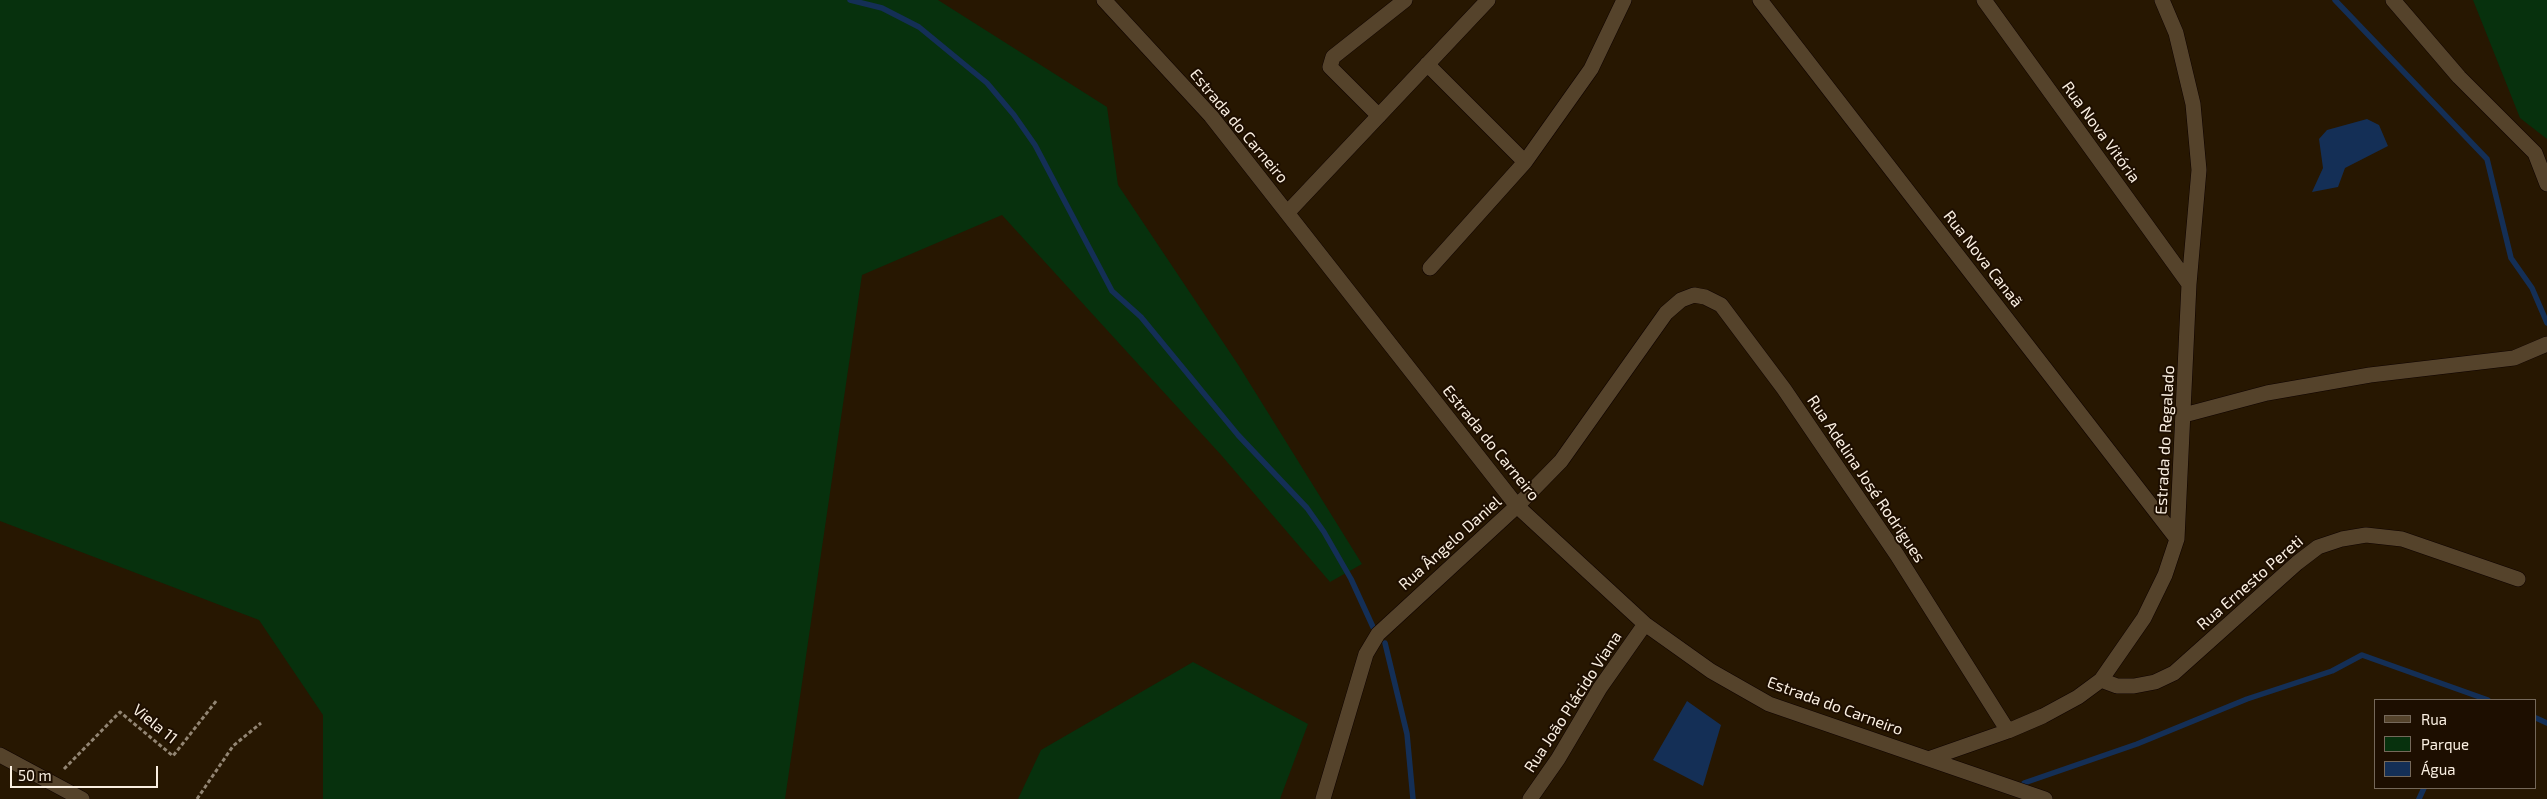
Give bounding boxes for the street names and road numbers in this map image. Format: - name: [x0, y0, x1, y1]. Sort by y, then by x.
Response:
- street label: Estrada do Carneiro: [1186, 65, 1292, 187]
- street label: Rua Nova Vitória: [2058, 78, 2144, 186]
- street label: Rua Nova Canaã: [1939, 207, 2027, 311]
- street label: Estrada do Regalado: [2151, 365, 2179, 515]
- street label: Estrada do Carneiro: [1438, 381, 1544, 505]
- street label: Rua Adelina José Rodrigues: [1803, 392, 1929, 566]
- street label: Rua Ângelo Daniel: [1395, 492, 1505, 594]
- street label: Rua Ernesto Pereti: [2193, 532, 2307, 634]
- street label: Rua João Plácido Viana: [1520, 628, 1626, 776]
- street label: Estrada do Carneiro: [1764, 672, 1906, 740]
- street label: Viela 11: [129, 700, 181, 748]

